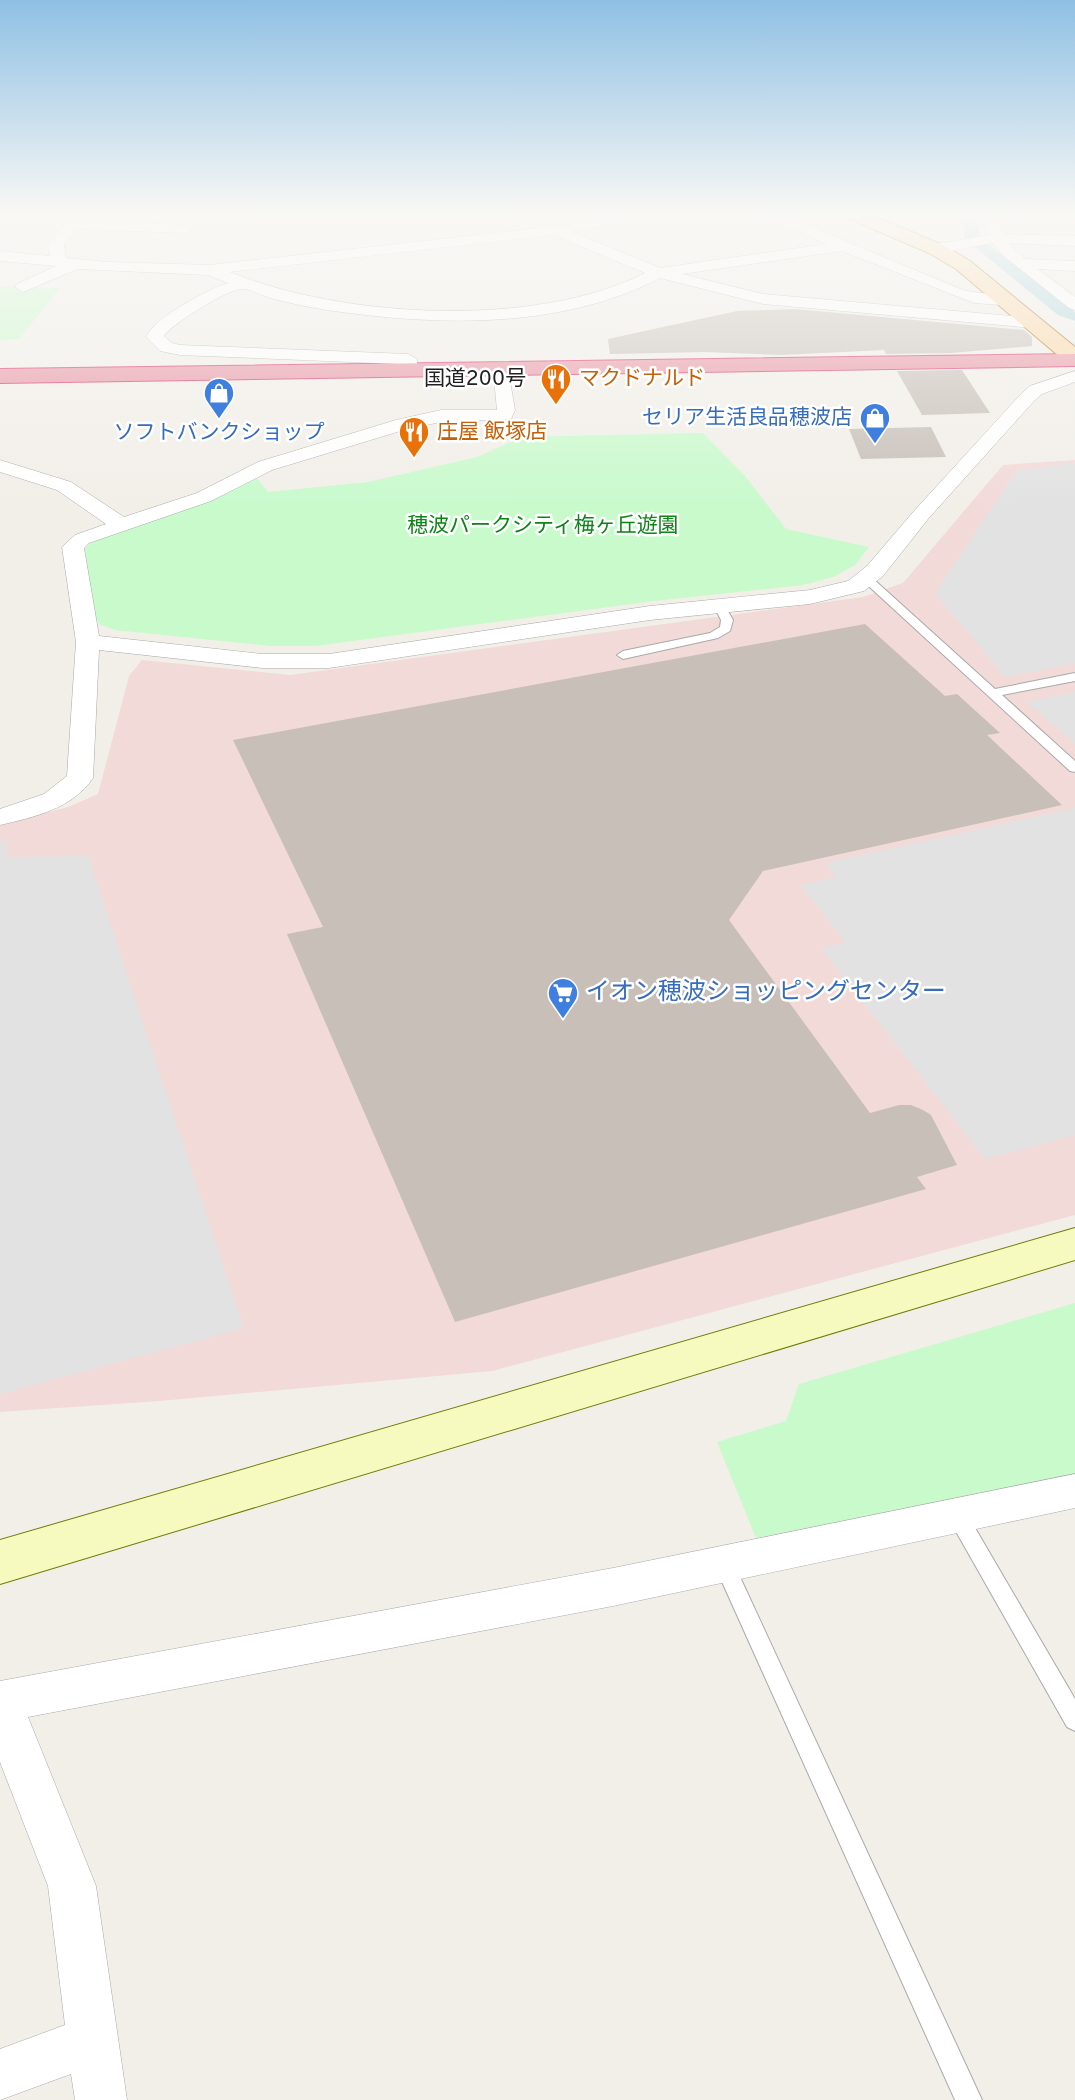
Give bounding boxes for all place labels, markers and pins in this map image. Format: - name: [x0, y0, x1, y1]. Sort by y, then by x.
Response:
- restaurant icon: マクドナルド: [539, 362, 573, 406]
- place label: マクドナルド: [579, 366, 705, 393]
- shop icon: ソフトバンクショップ: [202, 376, 236, 420]
- shop icon: セリア生活良品穂波店: [858, 401, 892, 445]
- place label: セリア生活良品穂波店: [642, 405, 852, 432]
- restaurant icon: 庄屋 飯塚店: [397, 415, 431, 459]
- place label: 庄屋 飯塚店: [437, 419, 547, 446]
- place label: ソフトバンクショップ: [113, 420, 325, 447]
- supermarket icon: イオン穂波ショッピングセンター: [546, 976, 580, 1020]
- place label: イオン穂波ショッピングセンター: [586, 978, 946, 1008]

